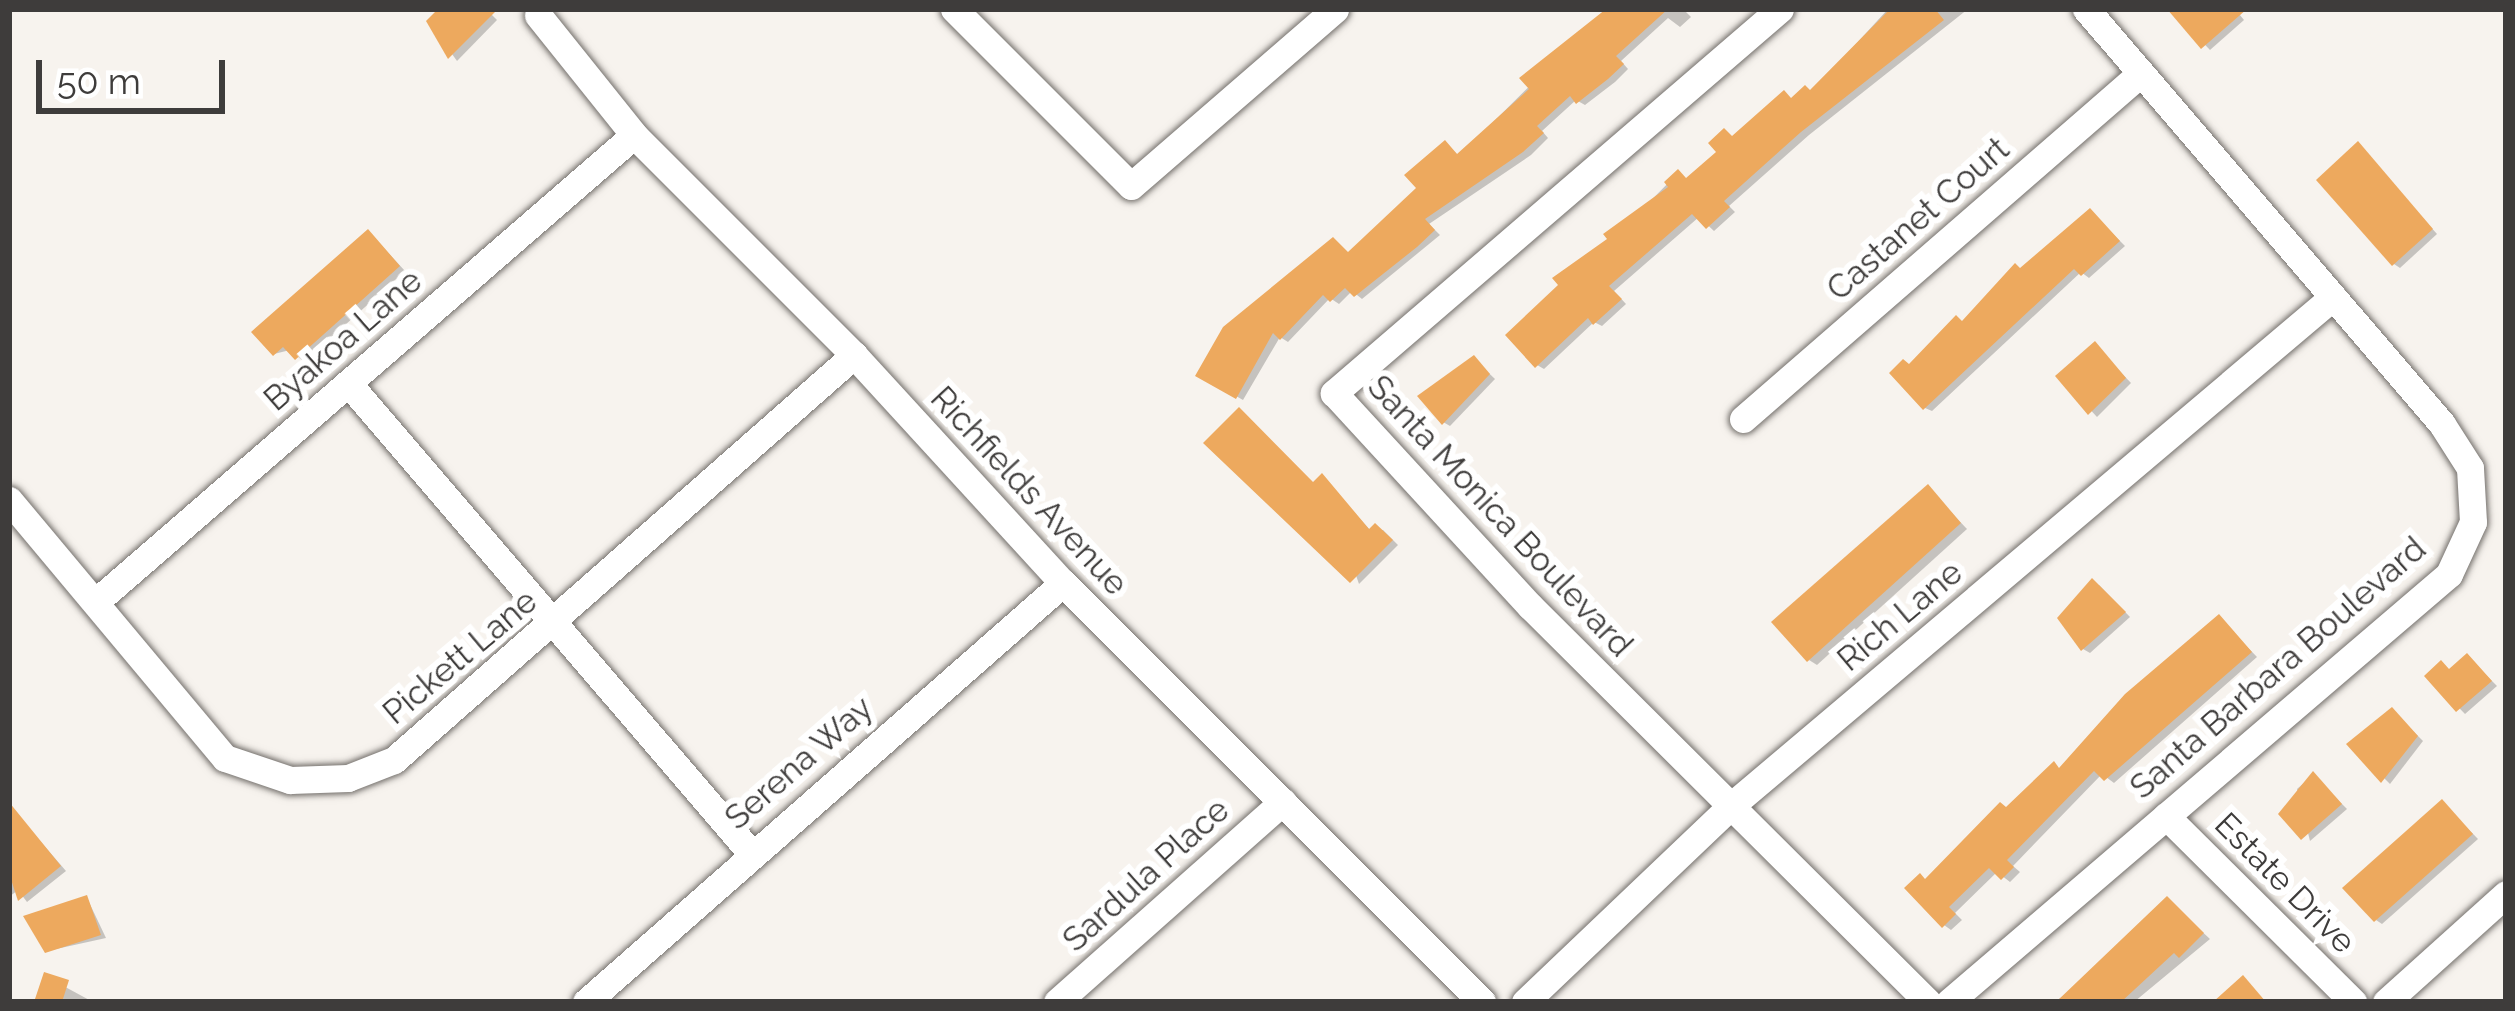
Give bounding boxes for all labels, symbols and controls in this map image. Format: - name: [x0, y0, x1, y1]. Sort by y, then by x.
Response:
- scale bar: [42, 36, 231, 110]
- text: 50 m: [57, 60, 141, 102]
- street label: Castanet Court: [1819, 129, 2017, 309]
- street label: Byakoa Lane: [256, 261, 430, 419]
- street label: Santa Monica Boulevard: [1359, 367, 1641, 665]
- street label: Richfields Avenue: [922, 378, 1136, 604]
- street label: Santa Barbara Boulevard: [2122, 529, 2434, 807]
- street label: Rich Lane: [1830, 553, 1970, 679]
- street label: Pickett Lane: [375, 581, 545, 733]
- street label: Serena Way: [717, 688, 881, 838]
- street label: Sardula Place: [1055, 790, 1237, 960]
- street label: Estate Drive: [2207, 805, 2363, 961]

